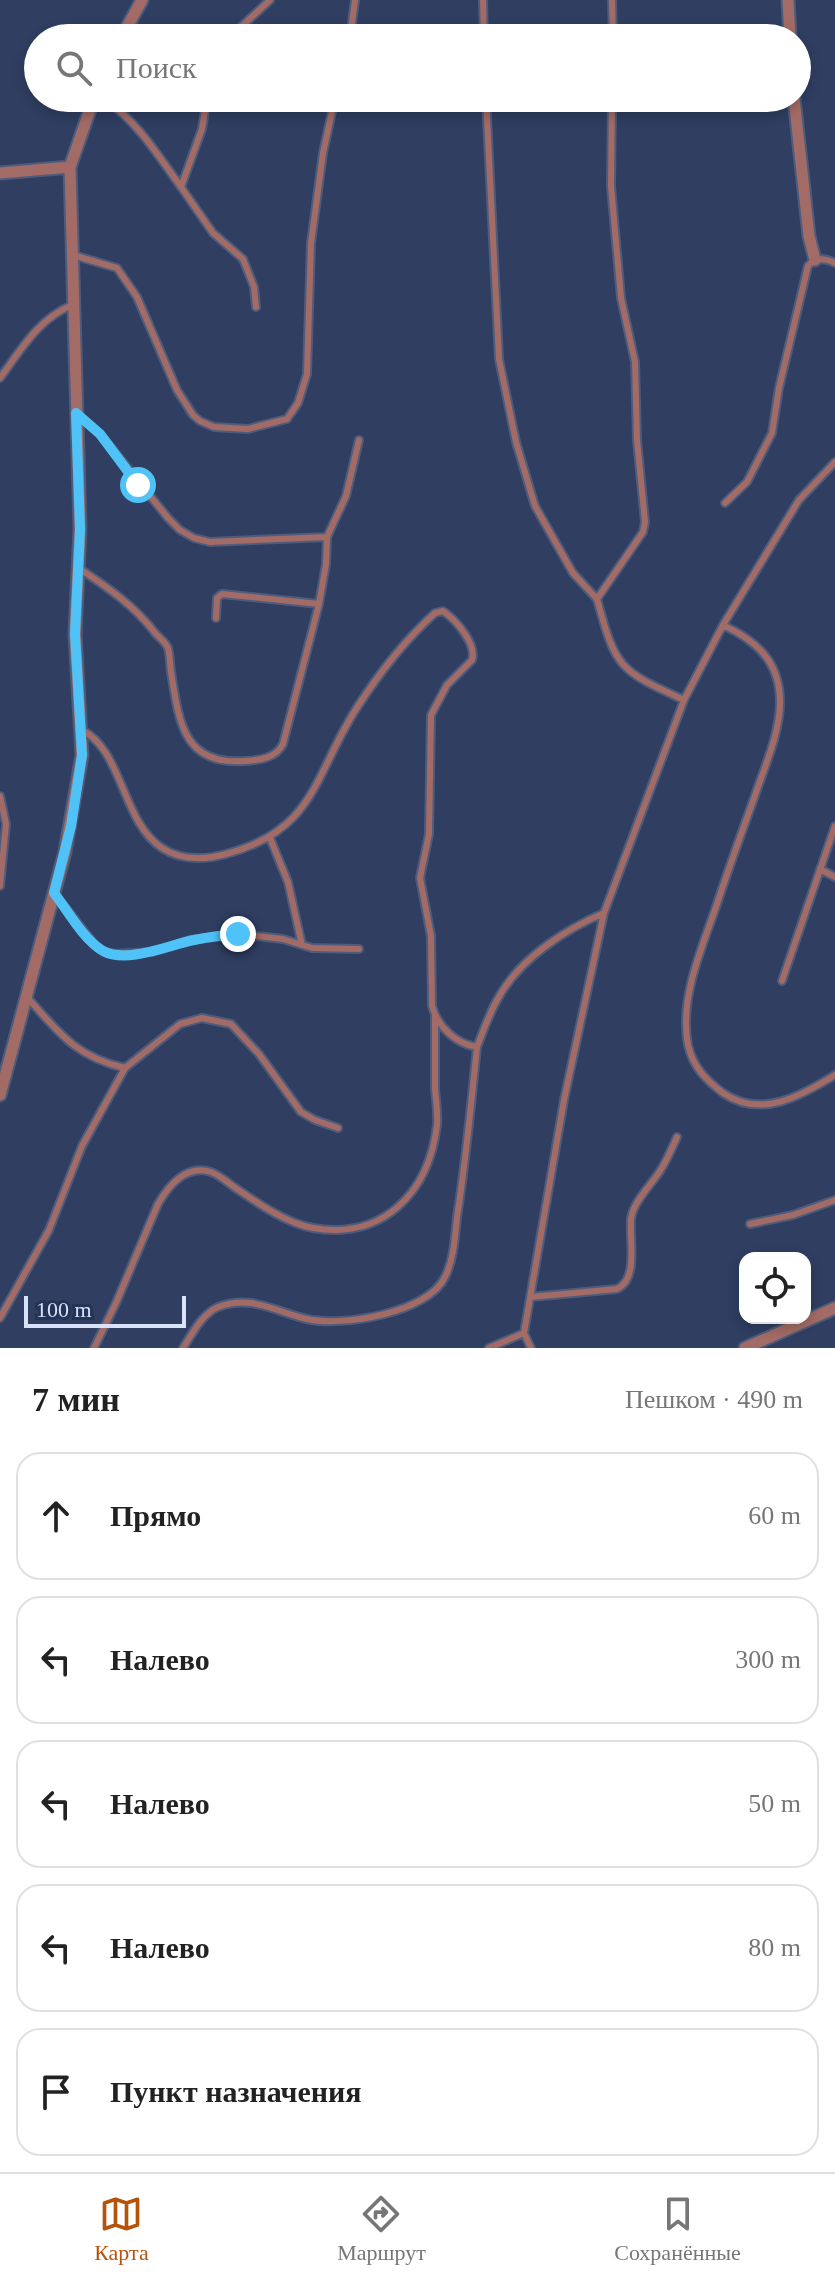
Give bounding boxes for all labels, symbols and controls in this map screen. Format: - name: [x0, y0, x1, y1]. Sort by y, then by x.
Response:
- search box: [24, 24, 811, 112]
- icon: search: [52, 46, 96, 90]
- text: Поиск: [116, 51, 197, 84]
- route start: [120, 467, 156, 503]
- route end: [220, 916, 256, 952]
- map controls: [739, 1252, 811, 1324]
- button: locate: [739, 1252, 811, 1324]
- scale bar: [24, 1292, 186, 1328]
- text: 100 m: [36, 1297, 92, 1322]
- text: 7 мин: [32, 1381, 120, 1418]
- text: Пешком · 490 m: [625, 1385, 803, 1414]
- icon: ahead: [34, 1494, 78, 1538]
- text: Прямо: [110, 1499, 201, 1532]
- text: 60 m: [748, 1501, 801, 1530]
- icon: left: [34, 1638, 78, 1682]
- text: Налево: [110, 1643, 210, 1676]
- text: 300 m: [735, 1645, 801, 1674]
- icon: left: [34, 1782, 78, 1826]
- text: Налево: [110, 1787, 210, 1820]
- text: 50 m: [748, 1789, 801, 1818]
- icon: left: [34, 1926, 78, 1970]
- text: Налево: [110, 1931, 210, 1964]
- text: 80 m: [748, 1933, 801, 1962]
- icon: arrive: [34, 2070, 78, 2114]
- text: Пункт назначения: [110, 2075, 362, 2108]
- tab: Карта: [94, 2192, 149, 2266]
- tab: Маршрут: [337, 2192, 426, 2266]
- tab: Сохранённые: [614, 2192, 741, 2266]

